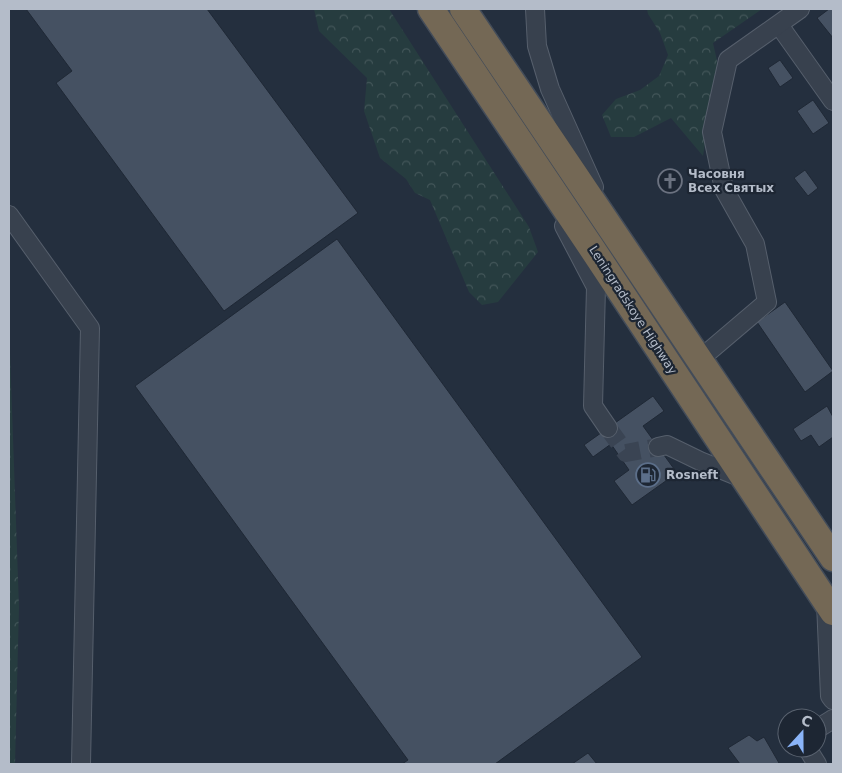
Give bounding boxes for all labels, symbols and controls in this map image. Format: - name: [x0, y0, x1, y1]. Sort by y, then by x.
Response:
- place label: Часовня Всех Святых: [688, 167, 774, 195]
- church icon: Часовня Всех Святых: [657, 168, 683, 194]
- street label: Leningradskoye Highway: [586, 243, 680, 377]
- fuel station icon: Rosneft: [635, 462, 661, 488]
- place label: Rosneft: [666, 468, 719, 482]
- north arrow: [777, 708, 827, 758]
- text: С: [799, 712, 814, 730]

